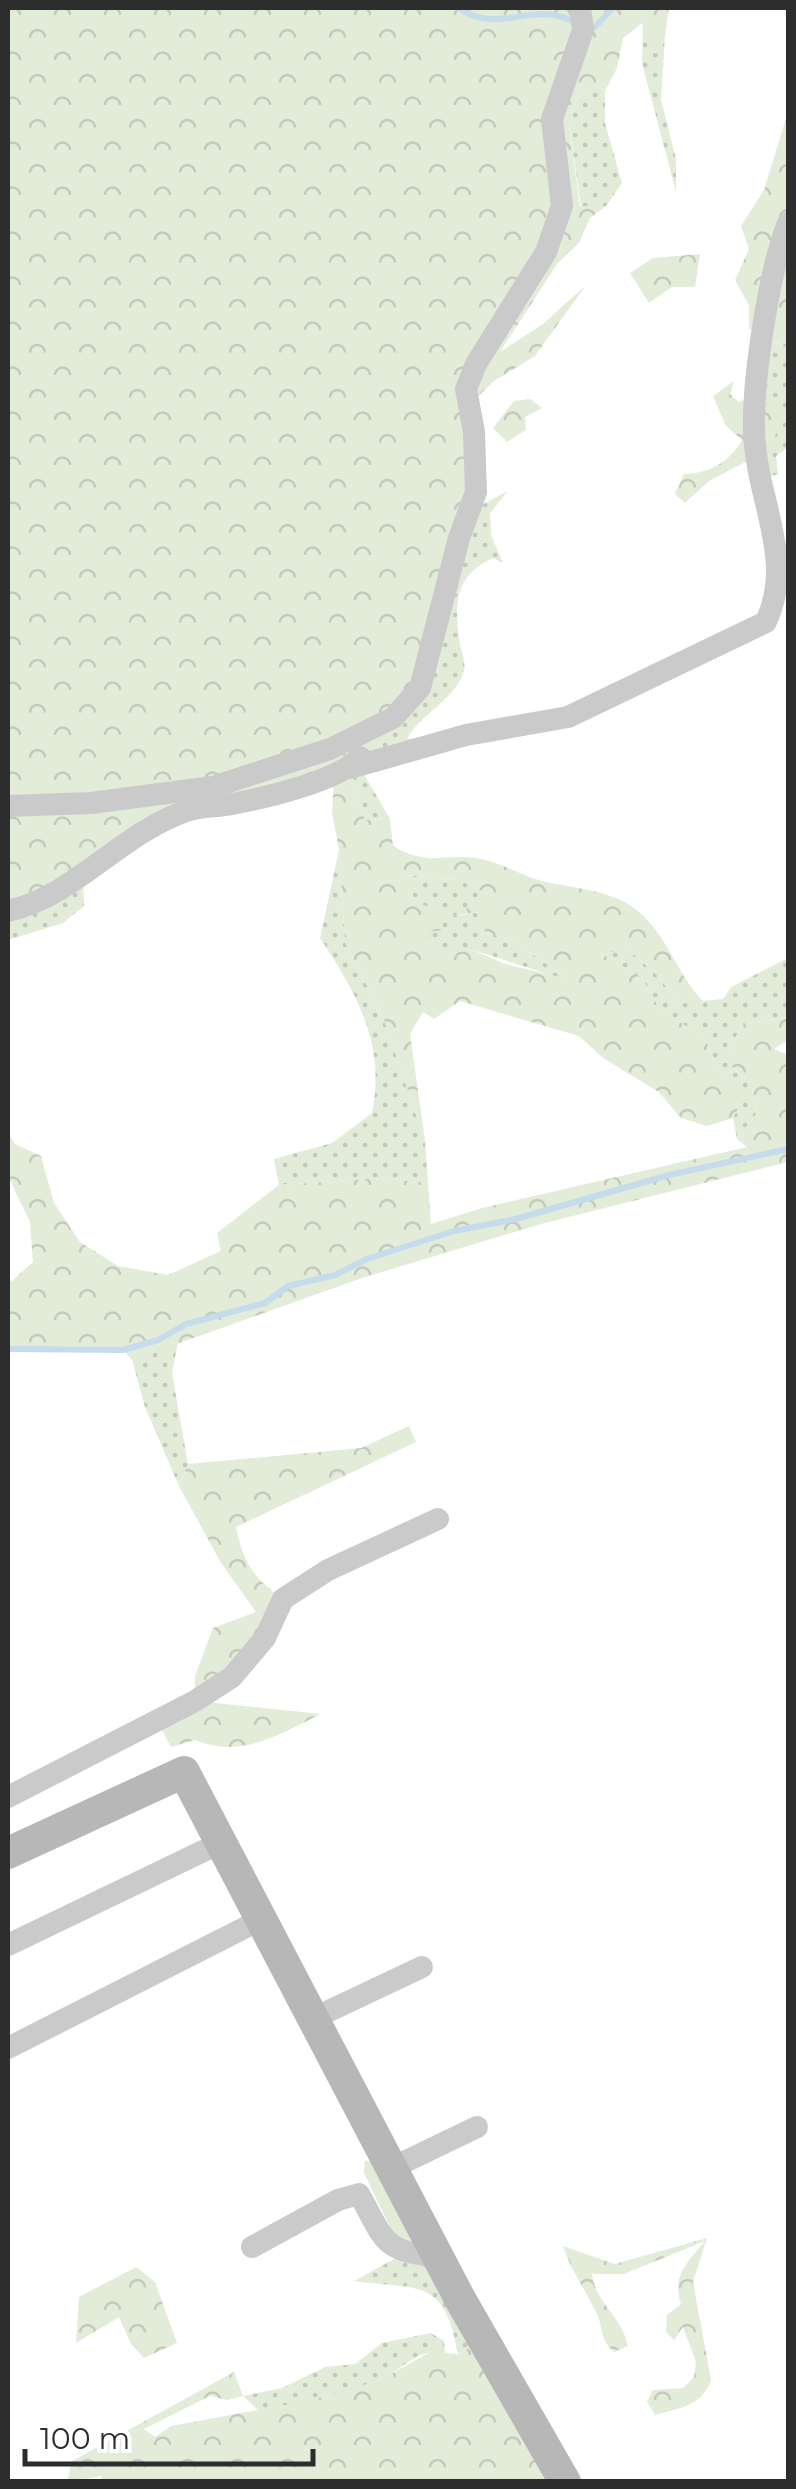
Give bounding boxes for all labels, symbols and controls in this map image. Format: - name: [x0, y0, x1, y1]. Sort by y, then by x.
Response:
- scale bar: [25, 2404, 312, 2466]
- text: 100 m: [40, 2420, 130, 2457]

